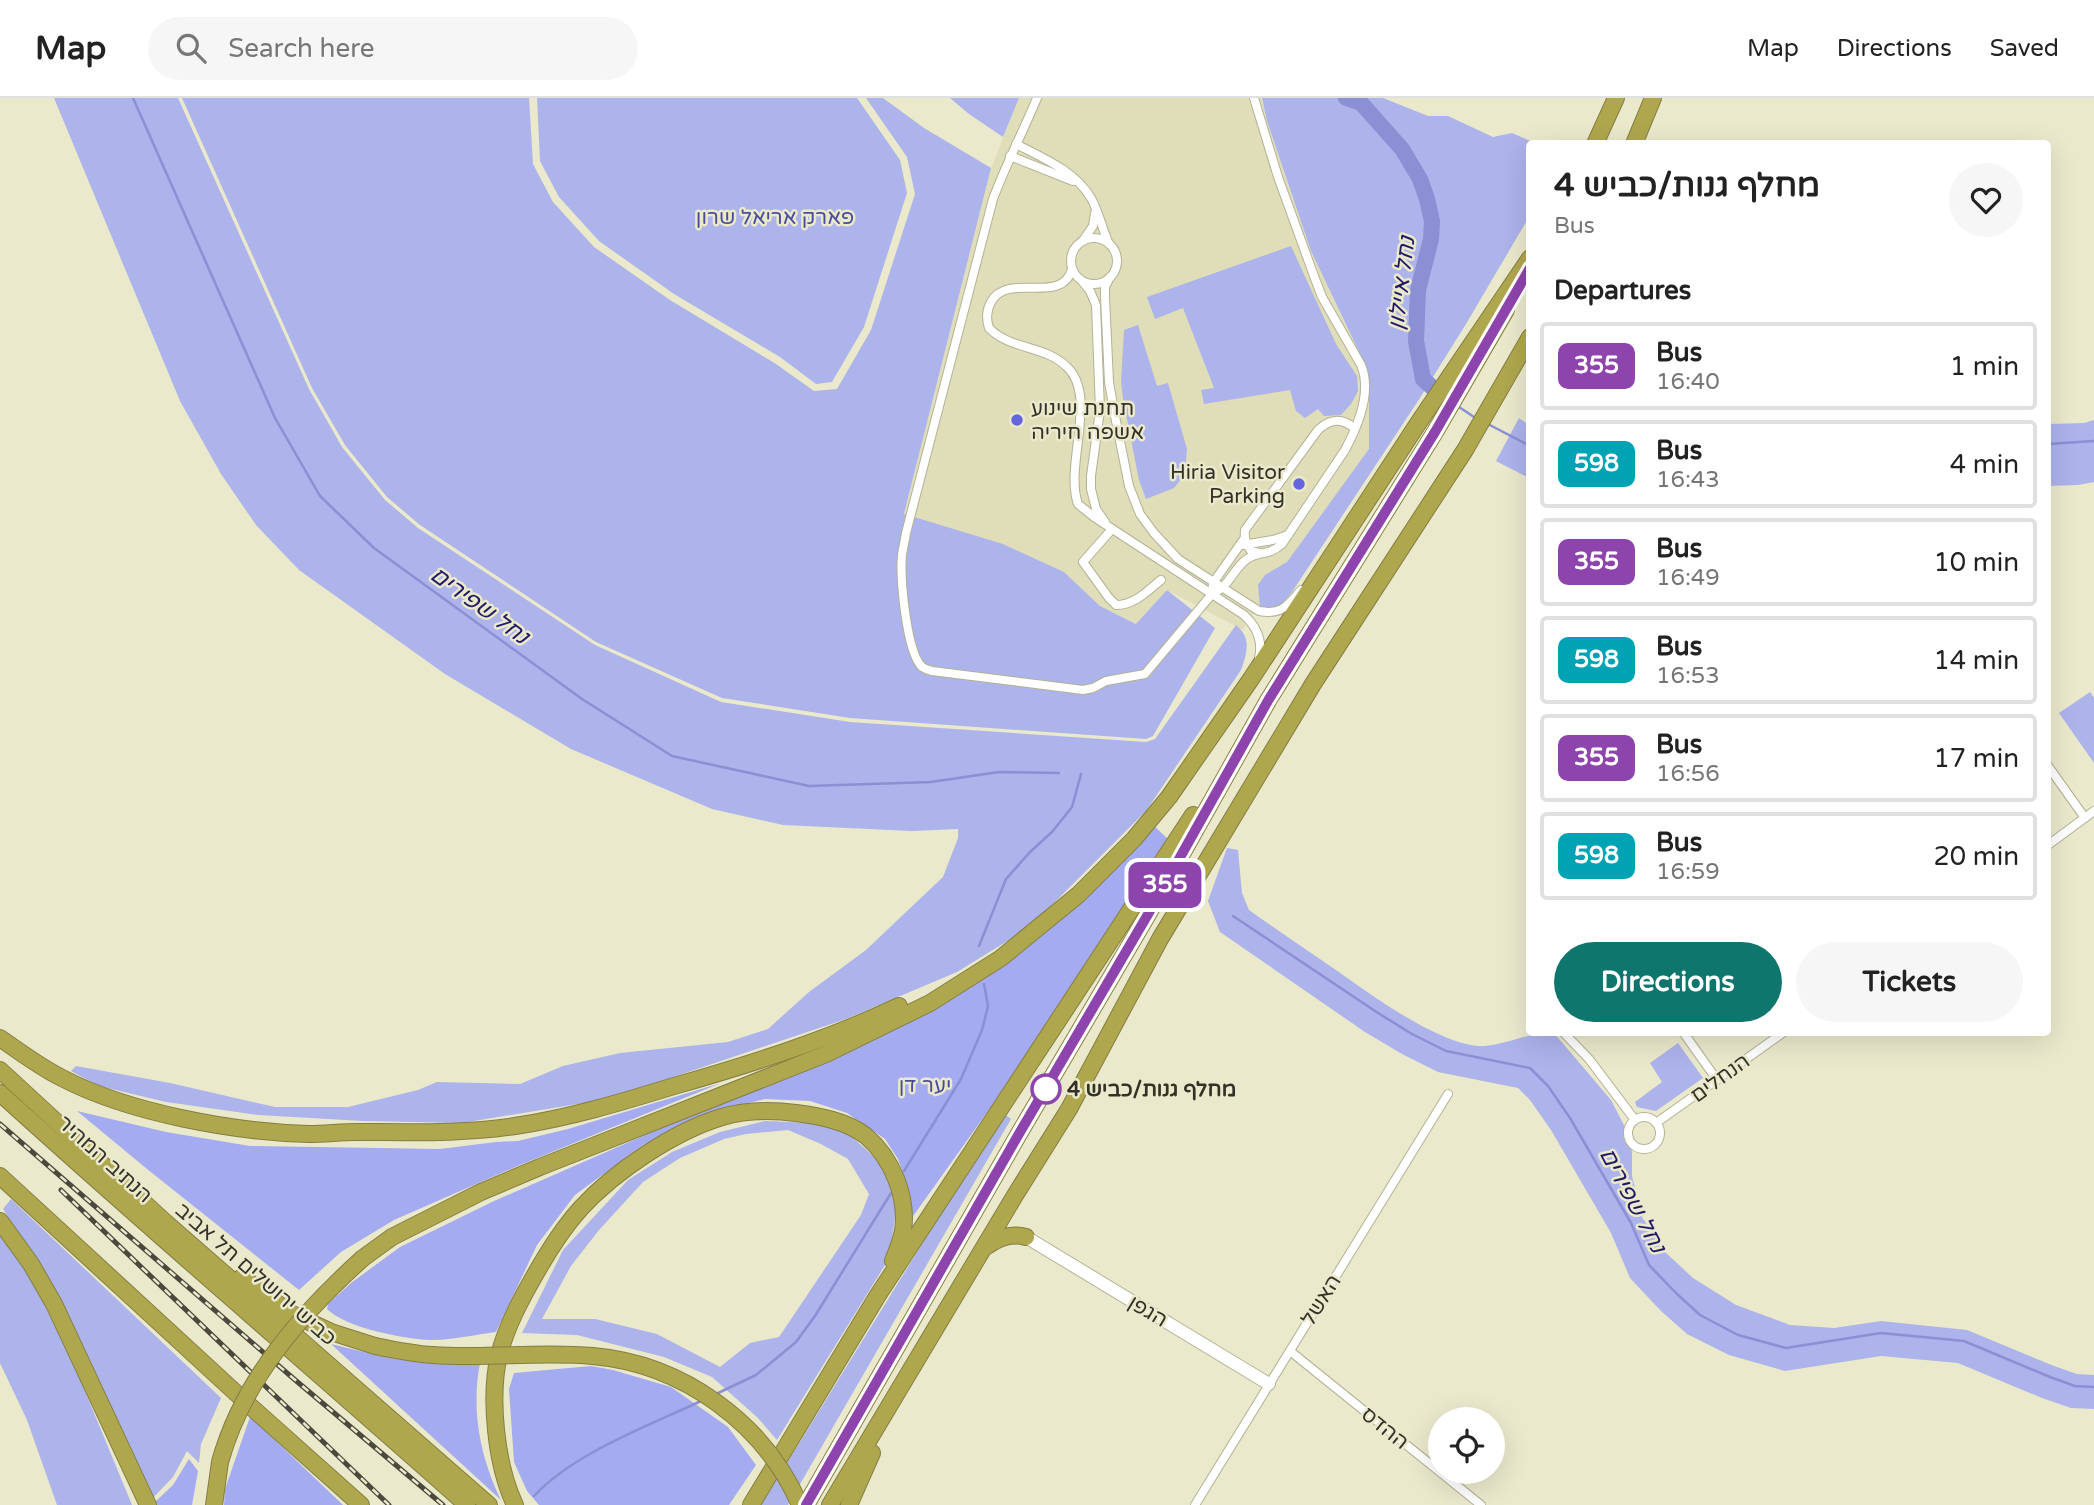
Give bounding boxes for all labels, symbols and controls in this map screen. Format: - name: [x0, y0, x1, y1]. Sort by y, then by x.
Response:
- search box: [148, 17, 638, 80]
- text: Map: [35, 29, 106, 68]
- icon: search: [172, 29, 210, 67]
- text: Search here: [228, 33, 374, 64]
- text: Map: [1747, 34, 1799, 63]
- text: Directions: [1837, 34, 1952, 63]
- text: Saved: [1990, 34, 2059, 63]
- button: heart: [1949, 163, 2023, 237]
- text: מחלף גנות/כביש 4: [1554, 166, 1820, 205]
- park label: פארק אריאל שרון: [696, 205, 854, 230]
- text: Bus: [1554, 212, 1595, 240]
- water label: נחל איילון: [1382, 233, 1422, 331]
- text: Departures: [1554, 275, 1691, 306]
- text: Bus: [1656, 337, 1702, 368]
- text: 355: [1574, 351, 1619, 380]
- text: 1 min: [1950, 351, 2019, 382]
- text: 16:40: [1656, 368, 1720, 396]
- place label: תחנת שינוע אשפה חיריה: [1031, 396, 1144, 445]
- marker: תחנת שינוע אשפה חיריה: [1009, 412, 1025, 428]
- text: Bus: [1656, 435, 1702, 466]
- text: 598: [1574, 449, 1619, 478]
- text: 4 min: [1950, 449, 2019, 480]
- place label: Hiria Visitor Parking: [1170, 460, 1285, 509]
- text: 16:43: [1656, 466, 1720, 494]
- marker: Hiria Visitor Parking: [1291, 476, 1307, 492]
- text: Bus: [1656, 533, 1702, 564]
- text: 355: [1574, 547, 1619, 576]
- text: 10 min: [1933, 547, 2019, 578]
- water label: נחל שפירים: [425, 561, 536, 652]
- text: 16:49: [1656, 564, 1720, 592]
- text: Bus: [1656, 631, 1702, 662]
- text: 598: [1574, 645, 1619, 674]
- text: 14 min: [1933, 645, 2019, 676]
- text: 16:53: [1656, 662, 1720, 690]
- text: Bus: [1656, 729, 1702, 760]
- text: 355: [1574, 743, 1619, 772]
- text: 17 min: [1933, 743, 2019, 774]
- text: 16:56: [1656, 760, 1720, 788]
- text: Bus: [1656, 827, 1702, 858]
- text: 598: [1574, 841, 1619, 870]
- text: 20 min: [1933, 841, 2019, 872]
- text: 16:59: [1656, 858, 1720, 886]
- line badge: 355: [1125, 862, 1205, 908]
- text: 355: [1142, 870, 1188, 899]
- button: Directions: [1554, 942, 1782, 1022]
- button: Tickets: [1796, 942, 2023, 1022]
- street label: הנחלים: [1686, 1049, 1755, 1108]
- park label: יער דן: [899, 1073, 951, 1098]
- marker: מחלף גנות/כביש 4: [1031, 1074, 1061, 1104]
- place label: מחלף גנות/כביש 4: [1067, 1077, 1236, 1102]
- street label: הנתיב המהיר: [52, 1110, 157, 1208]
- water label: נחל שפירים: [1593, 1143, 1672, 1260]
- street label: כביש ירושלים תל אביב: [170, 1198, 341, 1351]
- street label: האשל: [1296, 1270, 1347, 1330]
- street label: הגפן: [1124, 1290, 1172, 1333]
- street label: ההדס: [1356, 1402, 1413, 1455]
- map controls: [1428, 1407, 1505, 1484]
- button: locate: [1428, 1407, 1505, 1484]

